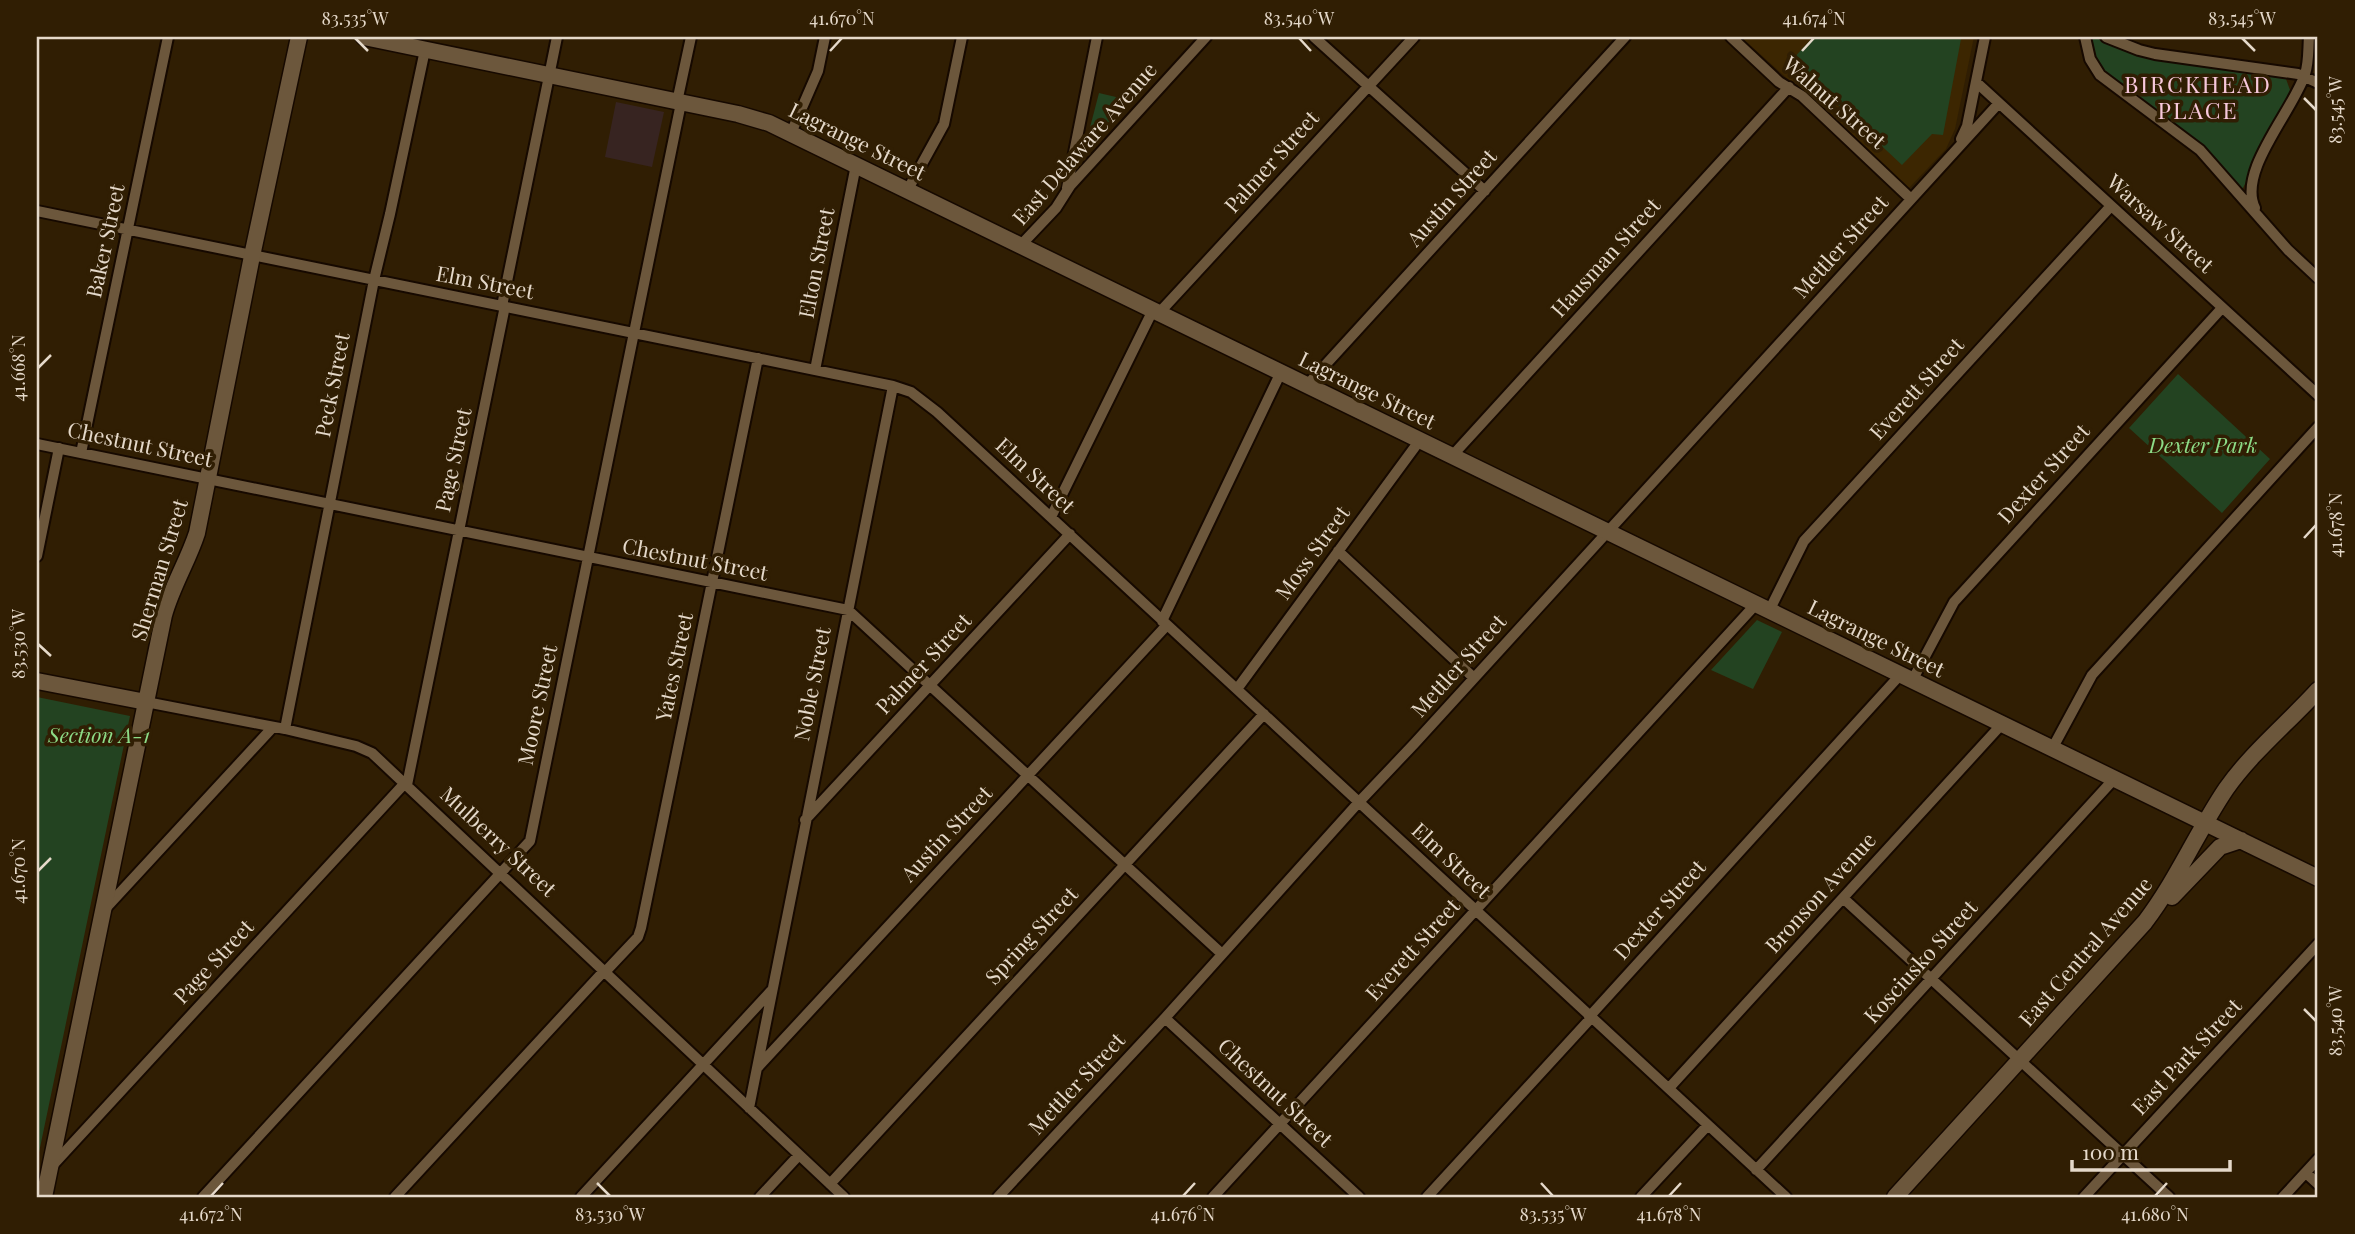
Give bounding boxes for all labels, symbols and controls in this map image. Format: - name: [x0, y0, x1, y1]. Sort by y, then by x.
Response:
- text: 83.535°W: [322, 6, 389, 30]
- text: 41.670°N: [809, 6, 875, 30]
- text: 83.540°W: [1264, 6, 1335, 30]
- text: 41.674°N: [1782, 6, 1846, 30]
- text: 83.545°W: [2208, 6, 2277, 30]
- street label: Walnut Street: [1777, 48, 1893, 154]
- street label: East Delaware Avenue: [1005, 55, 1162, 230]
- district label: BIRCKHEAD PLACE: [2124, 68, 2272, 125]
- text: 83.545°W: [2323, 75, 2347, 144]
- street label: Lagrange Street: [785, 95, 932, 186]
- street label: Palmer Street: [1217, 103, 1324, 218]
- street label: Austin Street: [1399, 142, 1502, 252]
- street label: Warsaw Street: [2101, 166, 2221, 278]
- street label: Baker Street: [78, 181, 130, 300]
- street label: Mettler Street: [1786, 188, 1894, 303]
- street label: Hausman Street: [1544, 191, 1666, 322]
- street label: Elton Street: [791, 204, 840, 320]
- street label: Elm Street: [434, 258, 537, 304]
- street label: Peck Street: [307, 329, 355, 439]
- street label: Everett Street: [1862, 330, 1969, 445]
- text: 41.668°N: [6, 334, 30, 401]
- street label: Lagrange Street: [1295, 344, 1442, 435]
- street label: Page Street: [427, 404, 477, 514]
- street label: Chestnut Street: [65, 414, 216, 472]
- street label: Dexter Street: [1990, 416, 2095, 528]
- park label: Dexter Park: [2148, 430, 2257, 458]
- street label: Elm Street: [991, 431, 1083, 519]
- text: 41.678°N: [2323, 492, 2347, 557]
- street label: Sherman Street: [123, 495, 193, 644]
- street label: Moss Street: [1268, 499, 1355, 604]
- street label: Chestnut Street: [620, 530, 771, 586]
- street label: Lagrange Street: [1804, 592, 1951, 683]
- street label: Palmer Street: [869, 606, 977, 719]
- street label: Mettler Street: [1404, 607, 1512, 722]
- text: 83.530°W: [6, 608, 30, 679]
- street label: Yates Street: [648, 609, 698, 725]
- street label: Noble Street: [786, 624, 836, 743]
- street label: Moore Street: [510, 641, 563, 767]
- park label: Section A-1: [47, 720, 150, 748]
- street label: Austin Street: [893, 778, 998, 888]
- street label: Mulberry Street: [435, 779, 564, 902]
- street label: Elm Street: [1407, 816, 1499, 904]
- street label: Bronson Avenue: [1758, 825, 1881, 958]
- text: 41.670°N: [6, 838, 30, 904]
- street label: Dexter Street: [1606, 852, 1711, 964]
- street label: East Central Avenue: [2012, 870, 2157, 1031]
- street label: Spring Street: [978, 879, 1083, 990]
- street label: Everett Street: [1358, 891, 1465, 1006]
- street label: Kosciusko Street: [1857, 893, 1983, 1028]
- street label: Page Street: [166, 912, 259, 1009]
- text: 83.540°W: [2323, 985, 2347, 1056]
- street label: East Park Street: [2124, 991, 2247, 1120]
- street label: Mettler Street: [1021, 1025, 1130, 1140]
- street label: Chestnut Street: [1213, 1031, 1340, 1153]
- scale bar: [2072, 1129, 2229, 1173]
- text: 100 m: [2082, 1137, 2139, 1165]
- text: 41.672°N: [179, 1202, 243, 1226]
- text: 83.530°W: [575, 1202, 646, 1226]
- text: 41.676°N: [1151, 1202, 1216, 1226]
- text: 83.535°W: [1520, 1202, 1587, 1226]
- text: 41.678°N: [1637, 1202, 1702, 1226]
- text: 41.680°N: [2121, 1202, 2189, 1226]

